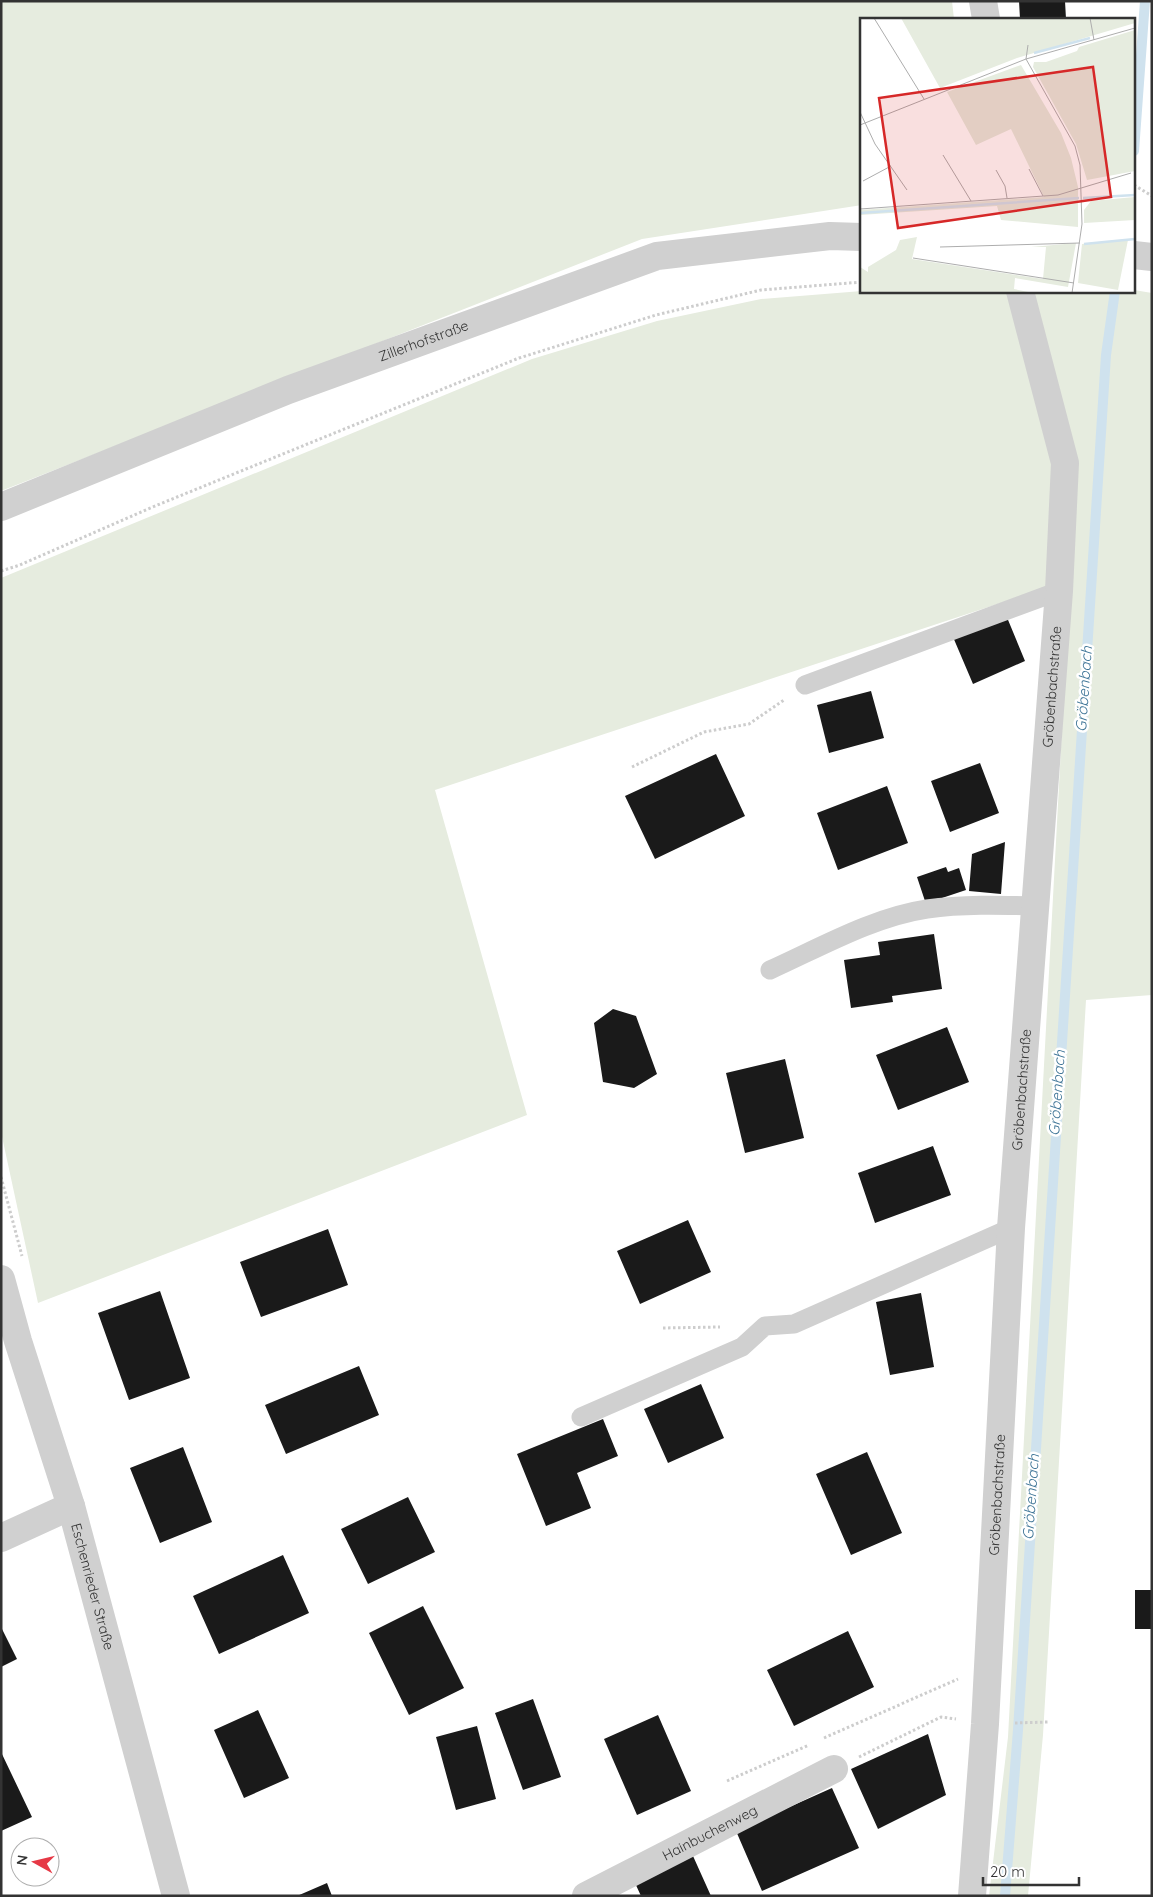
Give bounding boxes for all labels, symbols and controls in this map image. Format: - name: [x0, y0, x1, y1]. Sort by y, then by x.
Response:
- inset map: [860, 18, 1136, 292]
- street label: Zillerhofstraße: [376, 316, 471, 365]
- street label: Gröbenbachstraße: [1038, 625, 1065, 748]
- water label: Gröbenbach: [1071, 645, 1096, 733]
- street label: Gröbenbachstraße: [1008, 1028, 1035, 1151]
- water label: Gröbenbach: [1044, 1049, 1069, 1137]
- street label: Gröbenbachstraße: [985, 1433, 1009, 1556]
- water label: Gröbenbach: [1018, 1453, 1043, 1541]
- street label: Eschenrieder Straße: [67, 1521, 118, 1652]
- street label: Hainbuchenweg: [659, 1801, 760, 1864]
- north arrow: [10, 1837, 60, 1887]
- text: N: [12, 1854, 32, 1867]
- scale bar: [983, 1854, 1079, 1886]
- text: 20 m: [990, 1862, 1025, 1881]

